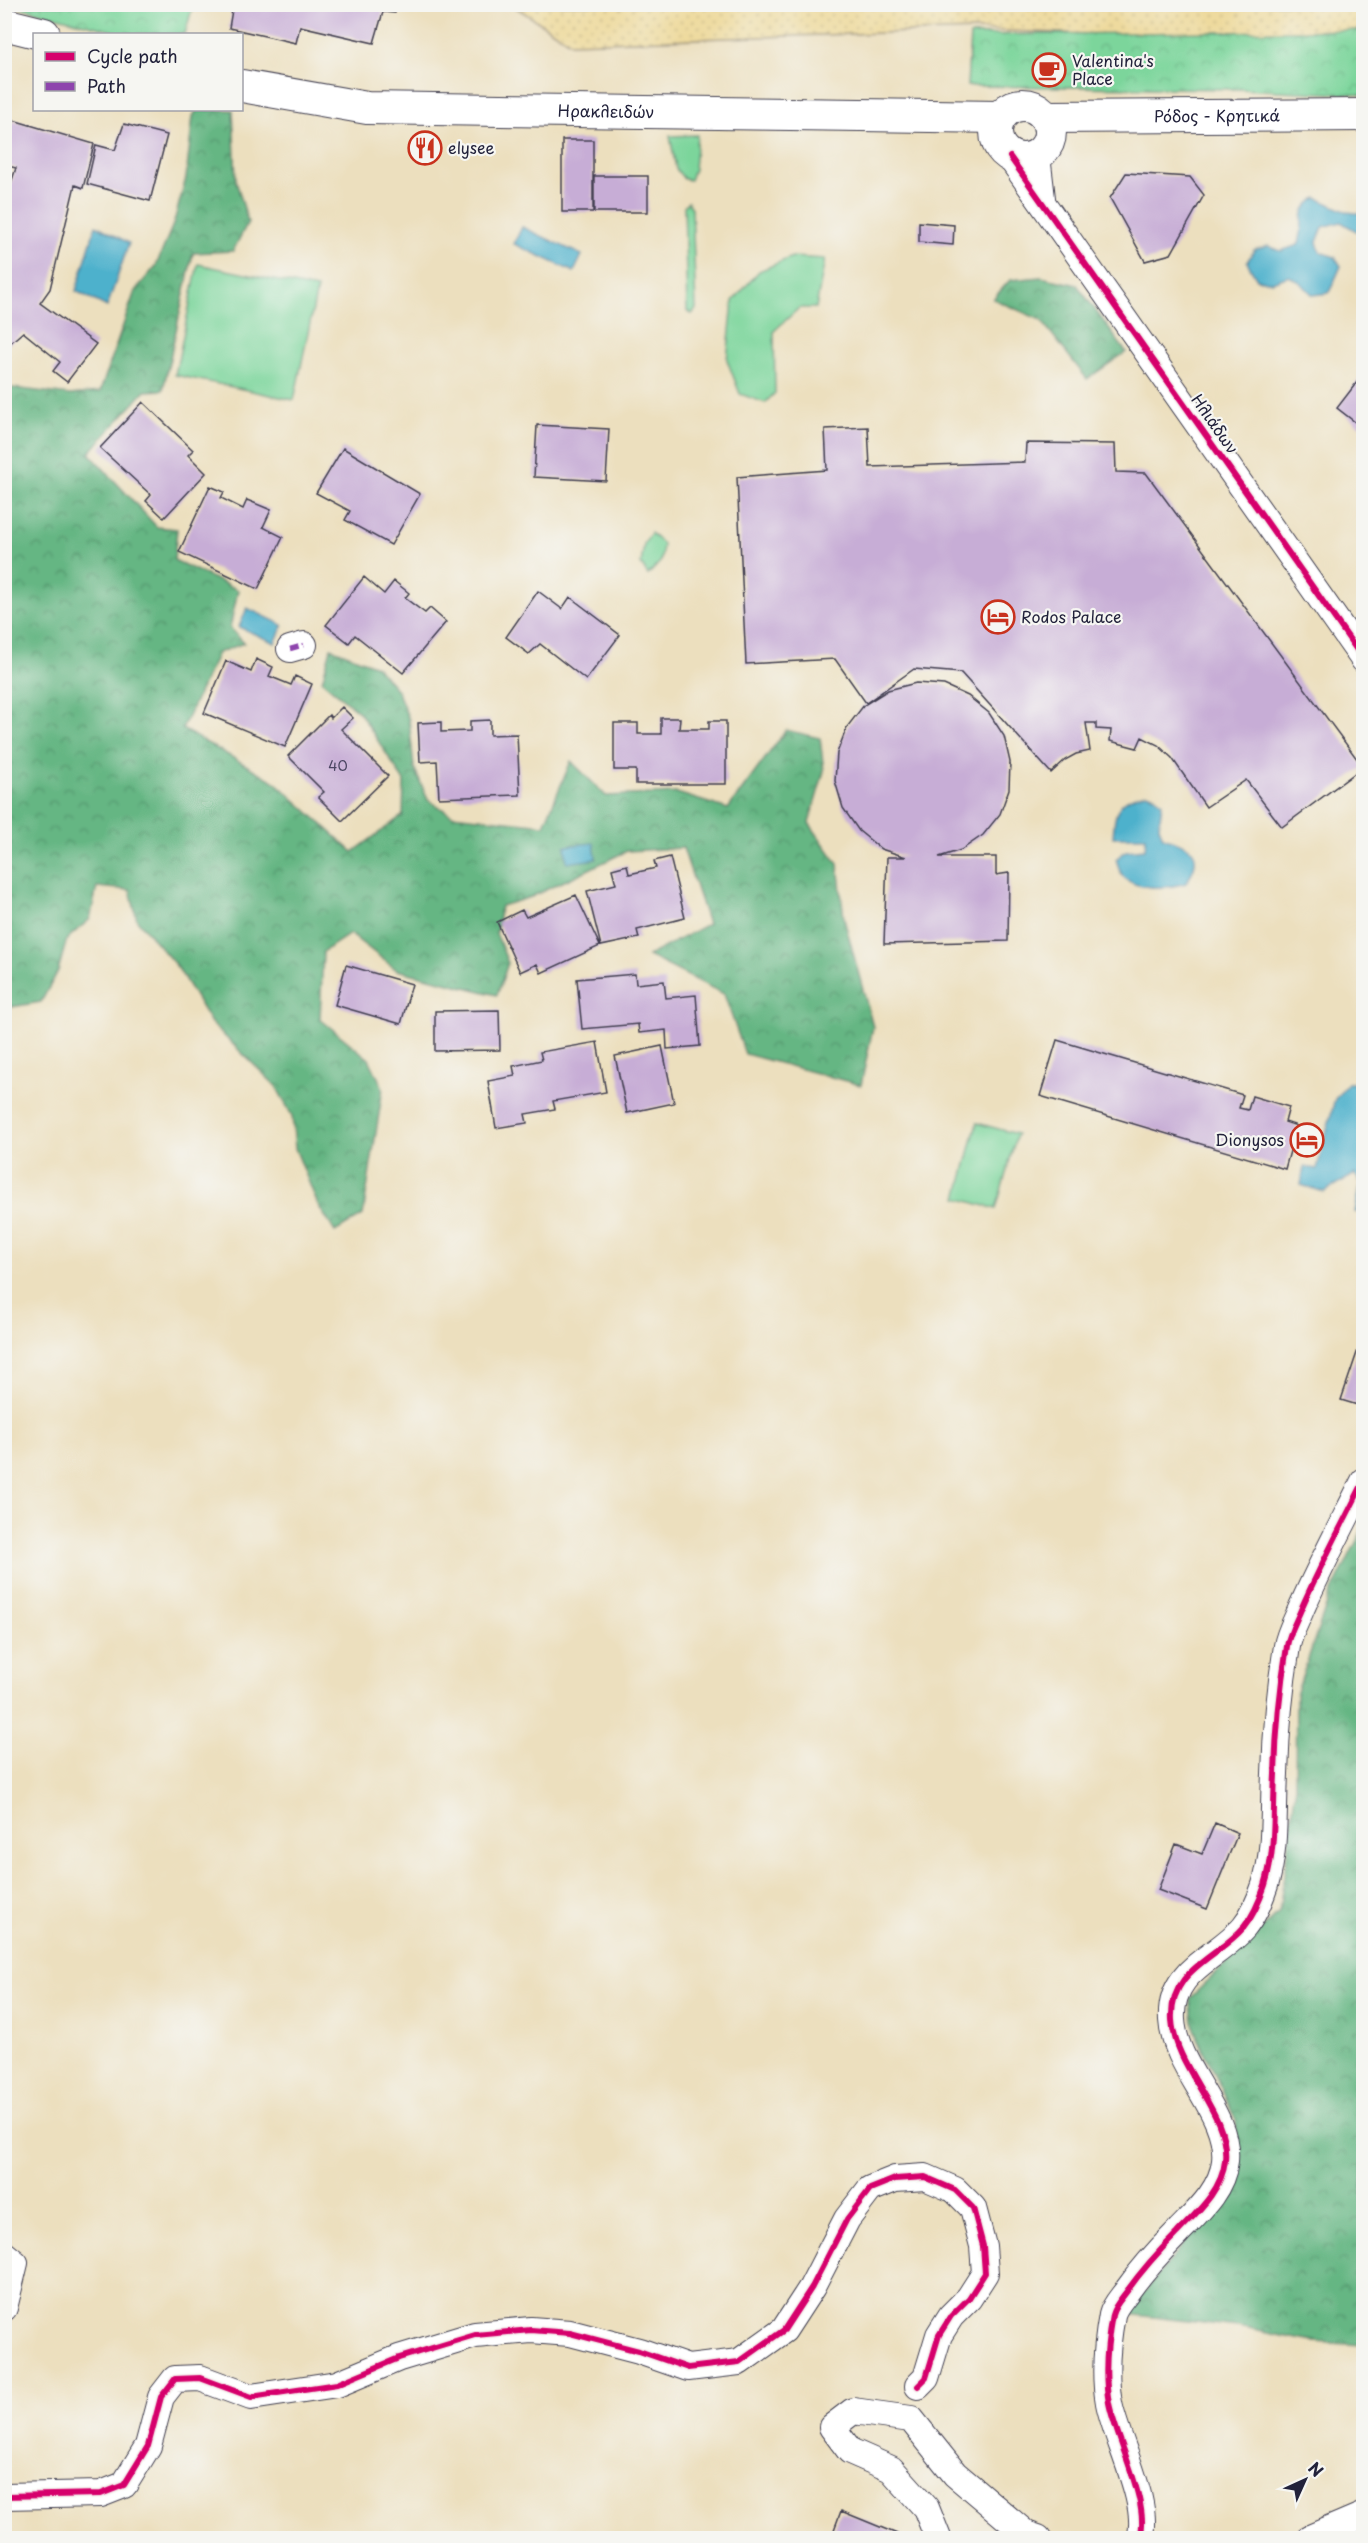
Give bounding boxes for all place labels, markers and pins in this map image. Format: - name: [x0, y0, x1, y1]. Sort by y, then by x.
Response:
- place label: Valentina's Place: [1072, 48, 1154, 90]
- cafe icon: Valentina's Place: [1031, 52, 1067, 88]
- restaurant icon: elysee: [407, 130, 443, 166]
- place label: elysee: [448, 135, 494, 159]
- hotel icon: Rodos Palace: [980, 599, 1016, 635]
- place label: Rodos Palace: [1021, 604, 1122, 628]
- hotel icon: Dionysos: [1289, 1122, 1325, 1158]
- place label: Dionysos: [1215, 1127, 1284, 1151]

